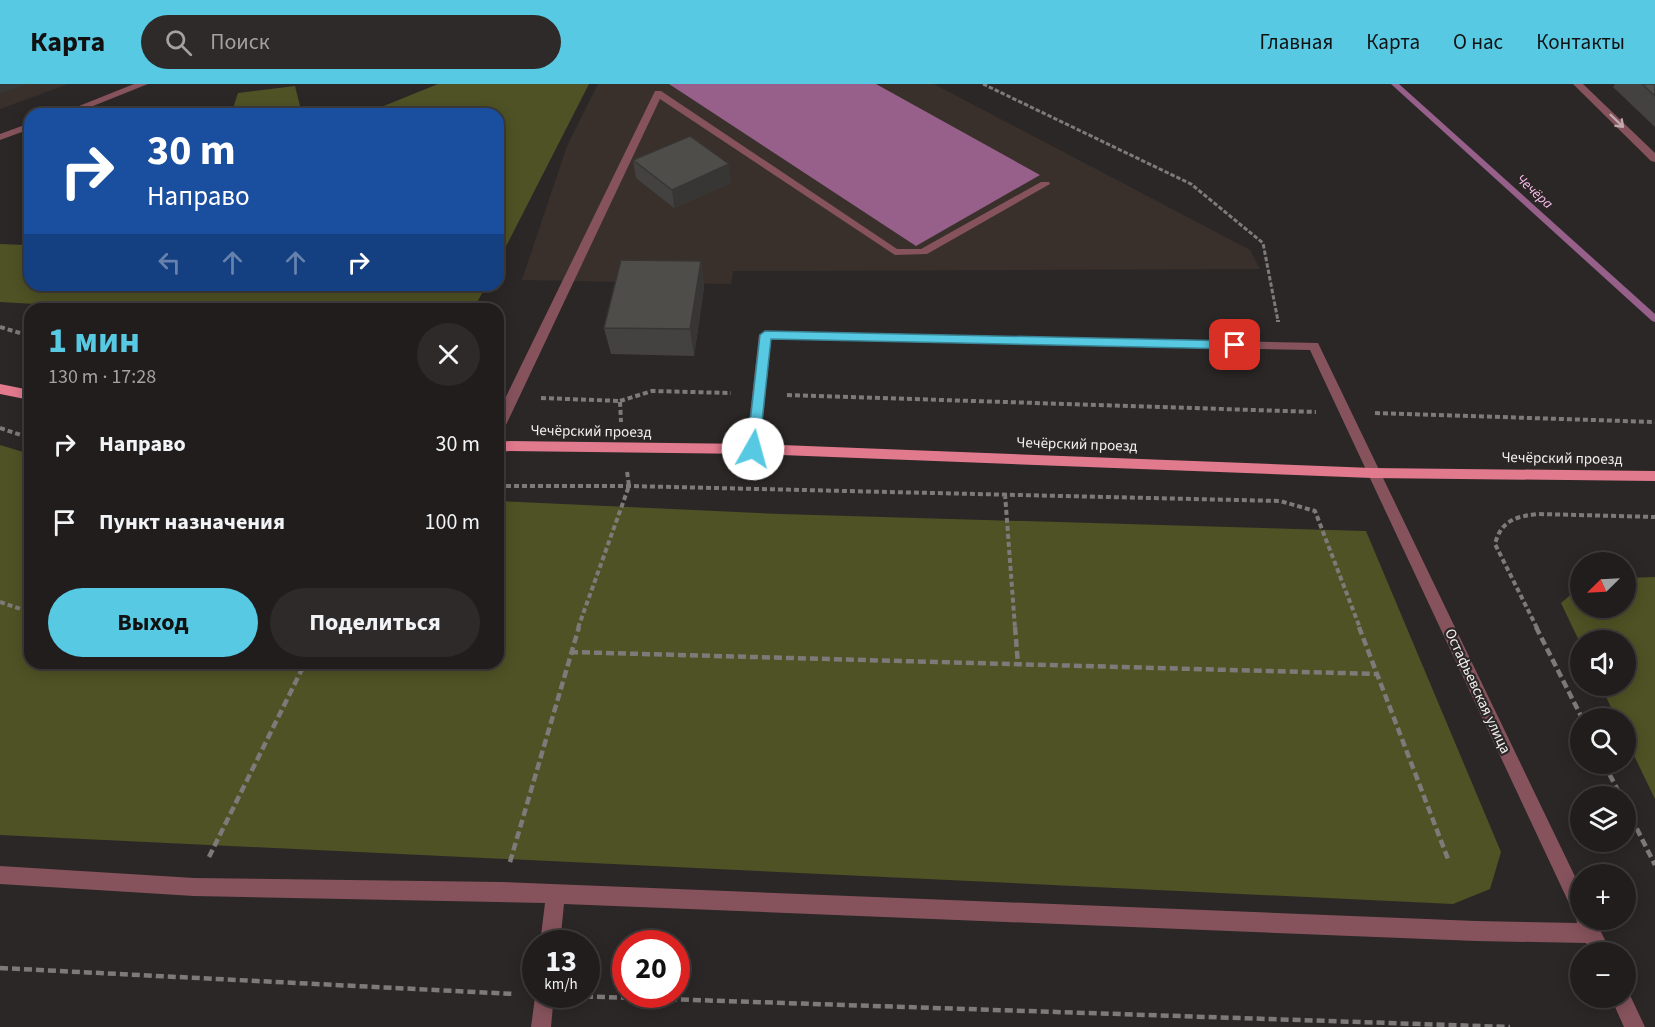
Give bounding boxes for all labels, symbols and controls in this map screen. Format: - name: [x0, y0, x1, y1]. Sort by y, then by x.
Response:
- search box: [141, 15, 561, 69]
- text: Карта: [30, 22, 105, 62]
- icon: search: [162, 26, 195, 59]
- text: Поиск: [210, 26, 270, 58]
- text: Главная: [1260, 27, 1333, 57]
- text: Карта: [1366, 27, 1420, 57]
- text: О нас: [1453, 27, 1503, 57]
- text: Контакты: [1536, 27, 1625, 57]
- one-way arrow: [1609, 114, 1624, 129]
- text: 30 m: [147, 121, 236, 181]
- icon: right: [48, 132, 126, 210]
- water label: Чечёра: [1512, 170, 1557, 214]
- text: Направо: [147, 177, 250, 216]
- icon: left: [153, 246, 186, 279]
- icon: ahead: [216, 246, 249, 279]
- icon: ahead: [279, 246, 312, 279]
- icon: right: [342, 246, 375, 279]
- text: 1 мин: [48, 315, 140, 366]
- pin: [1209, 319, 1260, 370]
- button: close: [417, 323, 480, 386]
- icon: arrive: [1218, 328, 1251, 361]
- text: 130 m · 17:28: [48, 363, 156, 391]
- position arrow: [721, 417, 785, 481]
- street label: Чечёрский проезд: [530, 420, 652, 443]
- icon: right: [48, 428, 81, 461]
- text: Направо: [99, 428, 186, 460]
- text: 30 m: [435, 428, 480, 460]
- street label: Чечёрский проезд: [1016, 432, 1138, 457]
- street label: Чечёрский проезд: [1501, 447, 1623, 470]
- icon: arrive: [48, 506, 81, 539]
- text: Пункт назначения: [99, 506, 285, 538]
- text: 100 m: [425, 506, 480, 538]
- north arrow: [1570, 552, 1636, 618]
- map controls: [1570, 552, 1636, 1008]
- button: Выход: [48, 588, 258, 657]
- button: Поделиться: [270, 588, 480, 657]
- street label: Остафьевская улица: [1439, 625, 1516, 757]
- button: sound: [1570, 630, 1636, 696]
- button: search: [1570, 708, 1636, 774]
- button: layers: [1570, 786, 1636, 852]
- button: +: [1570, 864, 1636, 930]
- speed limit sign: 20: [612, 930, 690, 1008]
- text: 13: [545, 940, 577, 983]
- button: −: [1570, 942, 1636, 1008]
- text: km/h: [544, 974, 578, 995]

